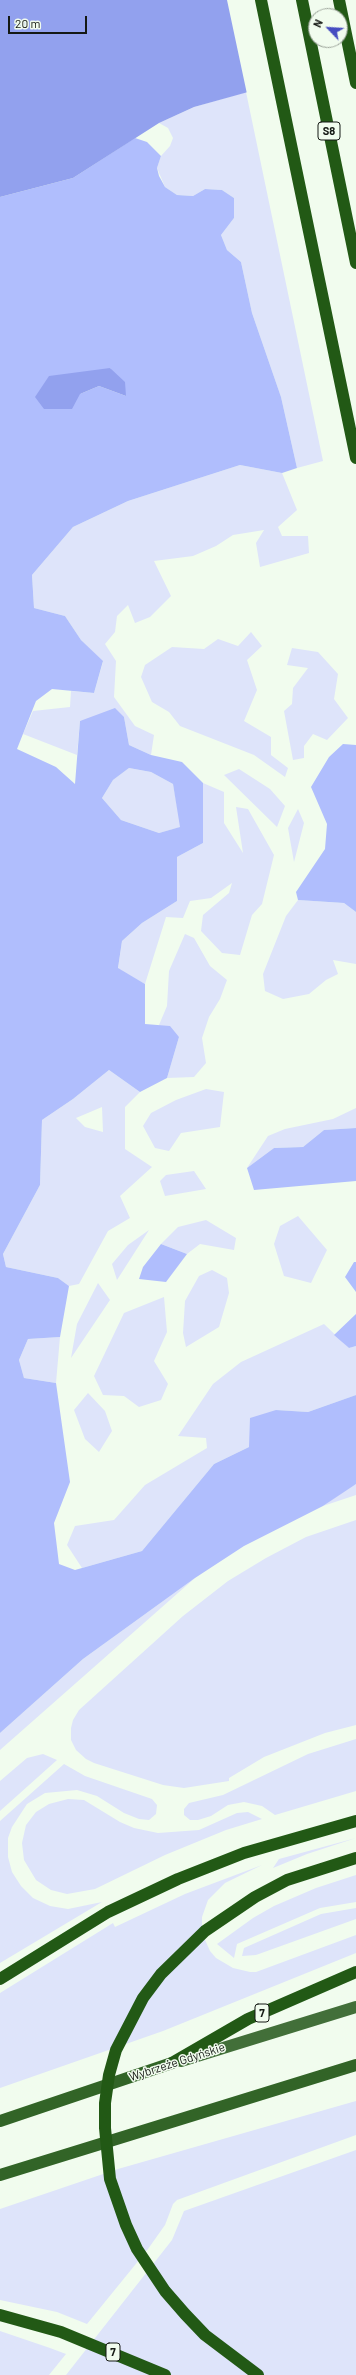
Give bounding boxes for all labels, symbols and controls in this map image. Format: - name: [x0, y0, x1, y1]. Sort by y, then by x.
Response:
- scale bar: [10, 8, 89, 34]
- north arrow: [308, 8, 348, 48]
- text: 20 m: [15, 16, 41, 30]
- text: N: [310, 17, 325, 29]
- road number: S8: [318, 122, 340, 140]
- road number: 7: [255, 2004, 269, 2022]
- street label: Wybrzeże Gdyńskie: [127, 2040, 227, 2084]
- road number: 7: [106, 2343, 120, 2361]

